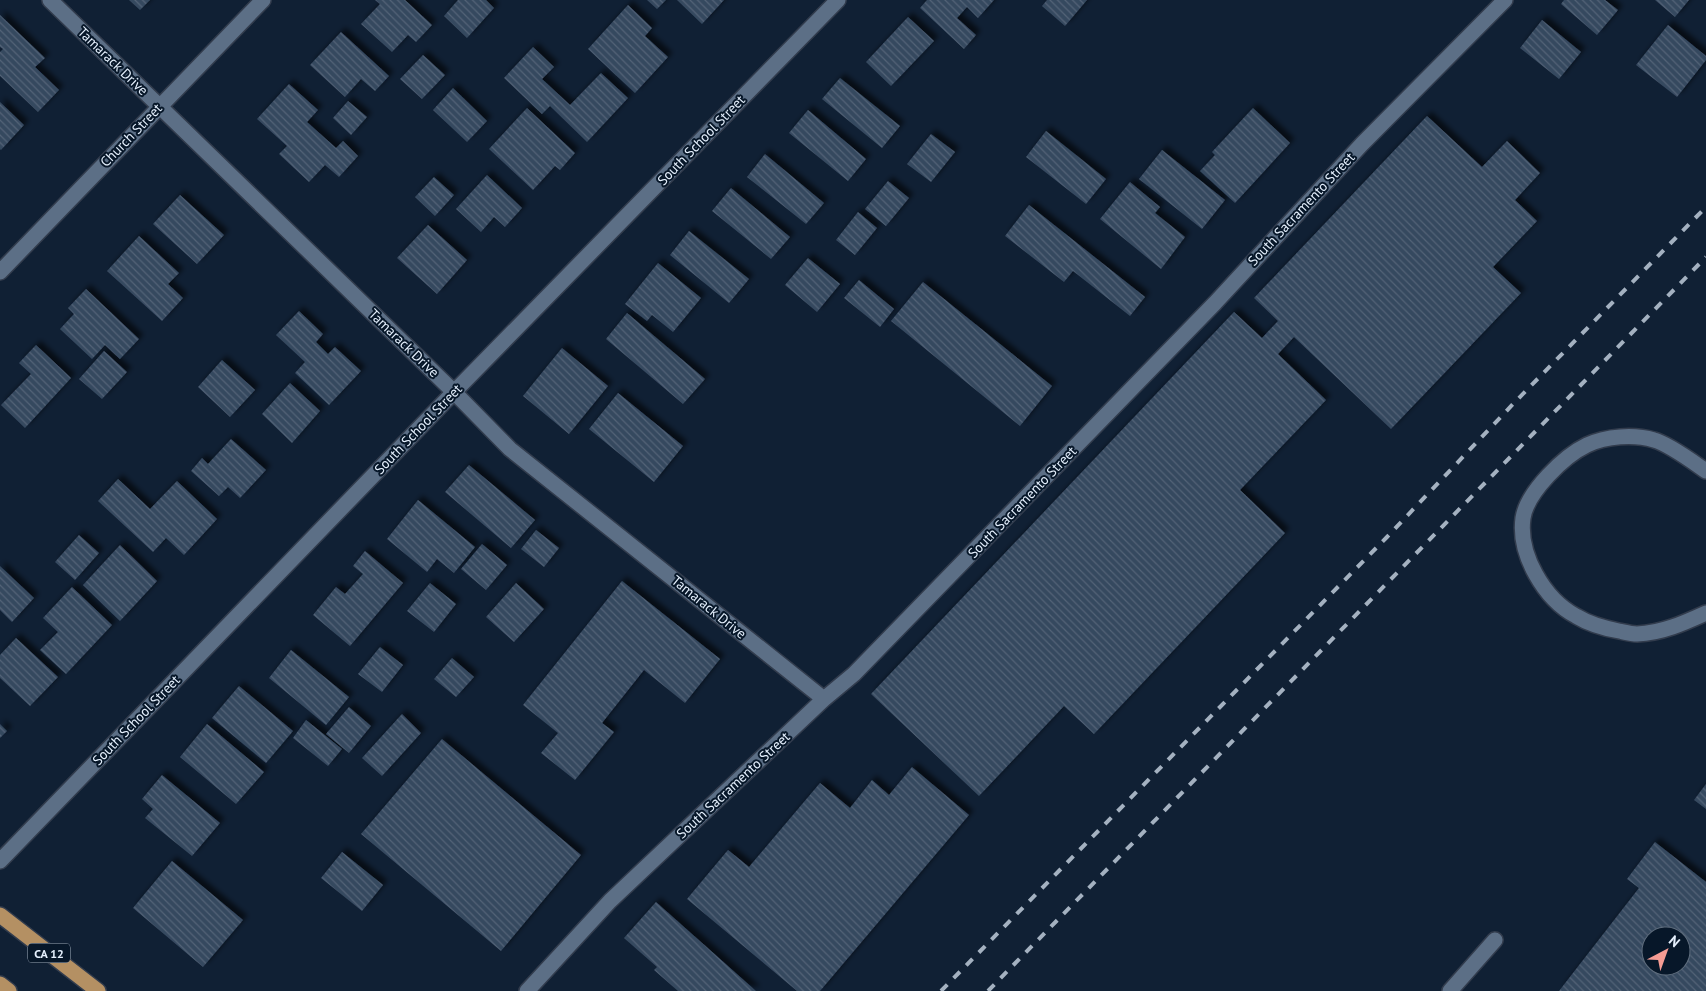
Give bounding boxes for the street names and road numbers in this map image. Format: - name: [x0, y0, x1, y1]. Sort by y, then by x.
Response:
- street label: Tamarack Drive: [74, 23, 152, 99]
- street label: South School Street: [653, 91, 749, 189]
- street label: Church Street: [96, 99, 166, 171]
- street label: South Sacramento Street: [1244, 148, 1358, 270]
- street label: Tamarack Drive: [365, 305, 443, 381]
- street label: South School Street: [370, 380, 466, 478]
- street label: South Sacramento Street: [964, 442, 1080, 562]
- street label: Tamarack Drive: [668, 571, 750, 643]
- street label: South School Street: [88, 671, 184, 769]
- street label: South Sacramento Street: [672, 728, 794, 842]
- road number: CA 12: [28, 944, 70, 962]

